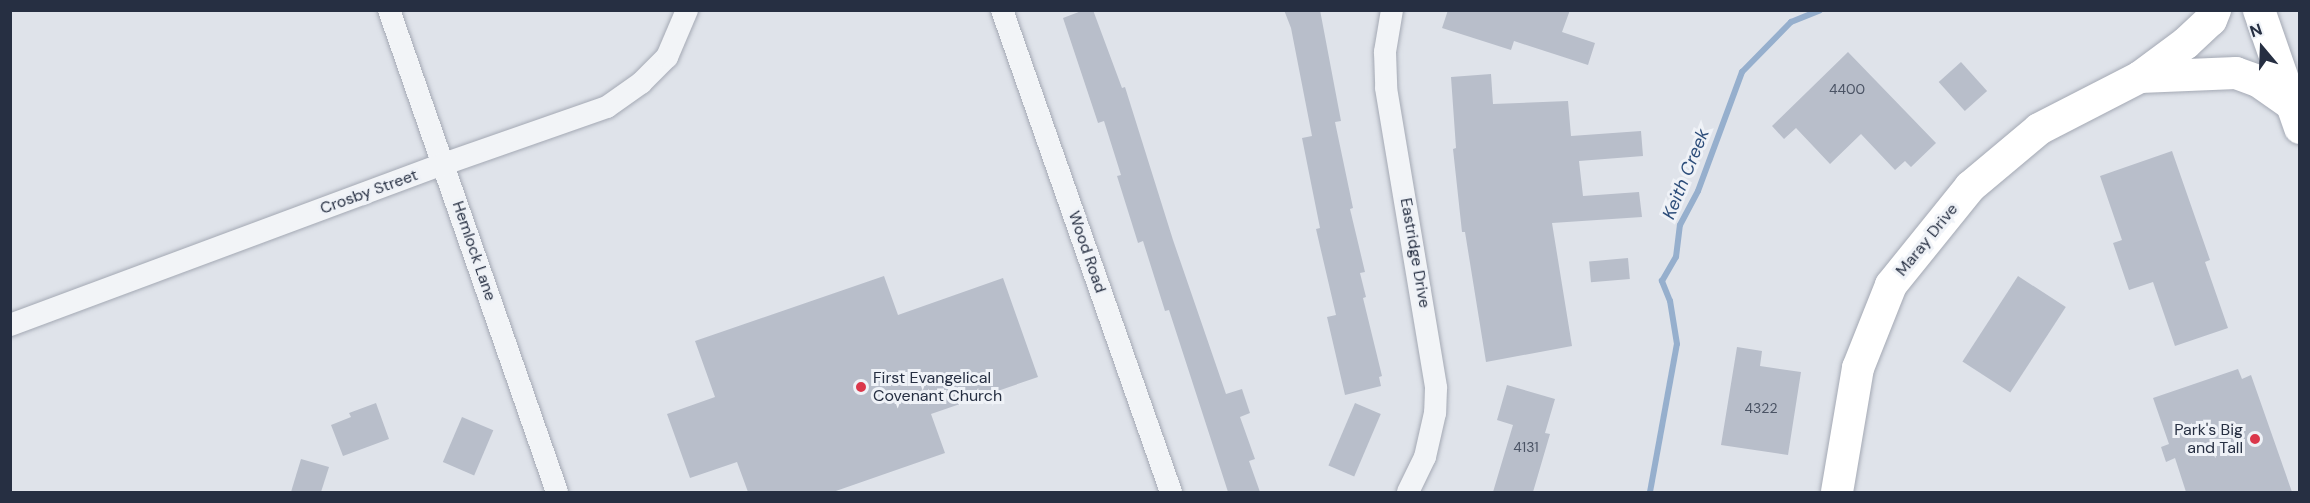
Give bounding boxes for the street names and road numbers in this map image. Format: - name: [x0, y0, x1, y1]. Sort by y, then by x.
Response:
- street label: Crosby Street: [318, 165, 420, 219]
- street label: Eastridge Drive: [1396, 197, 1434, 309]
- street label: Hemlock Lane: [448, 199, 500, 303]
- street label: Maray Drive: [1892, 200, 1962, 280]
- street label: Wood Road: [1064, 209, 1110, 295]

